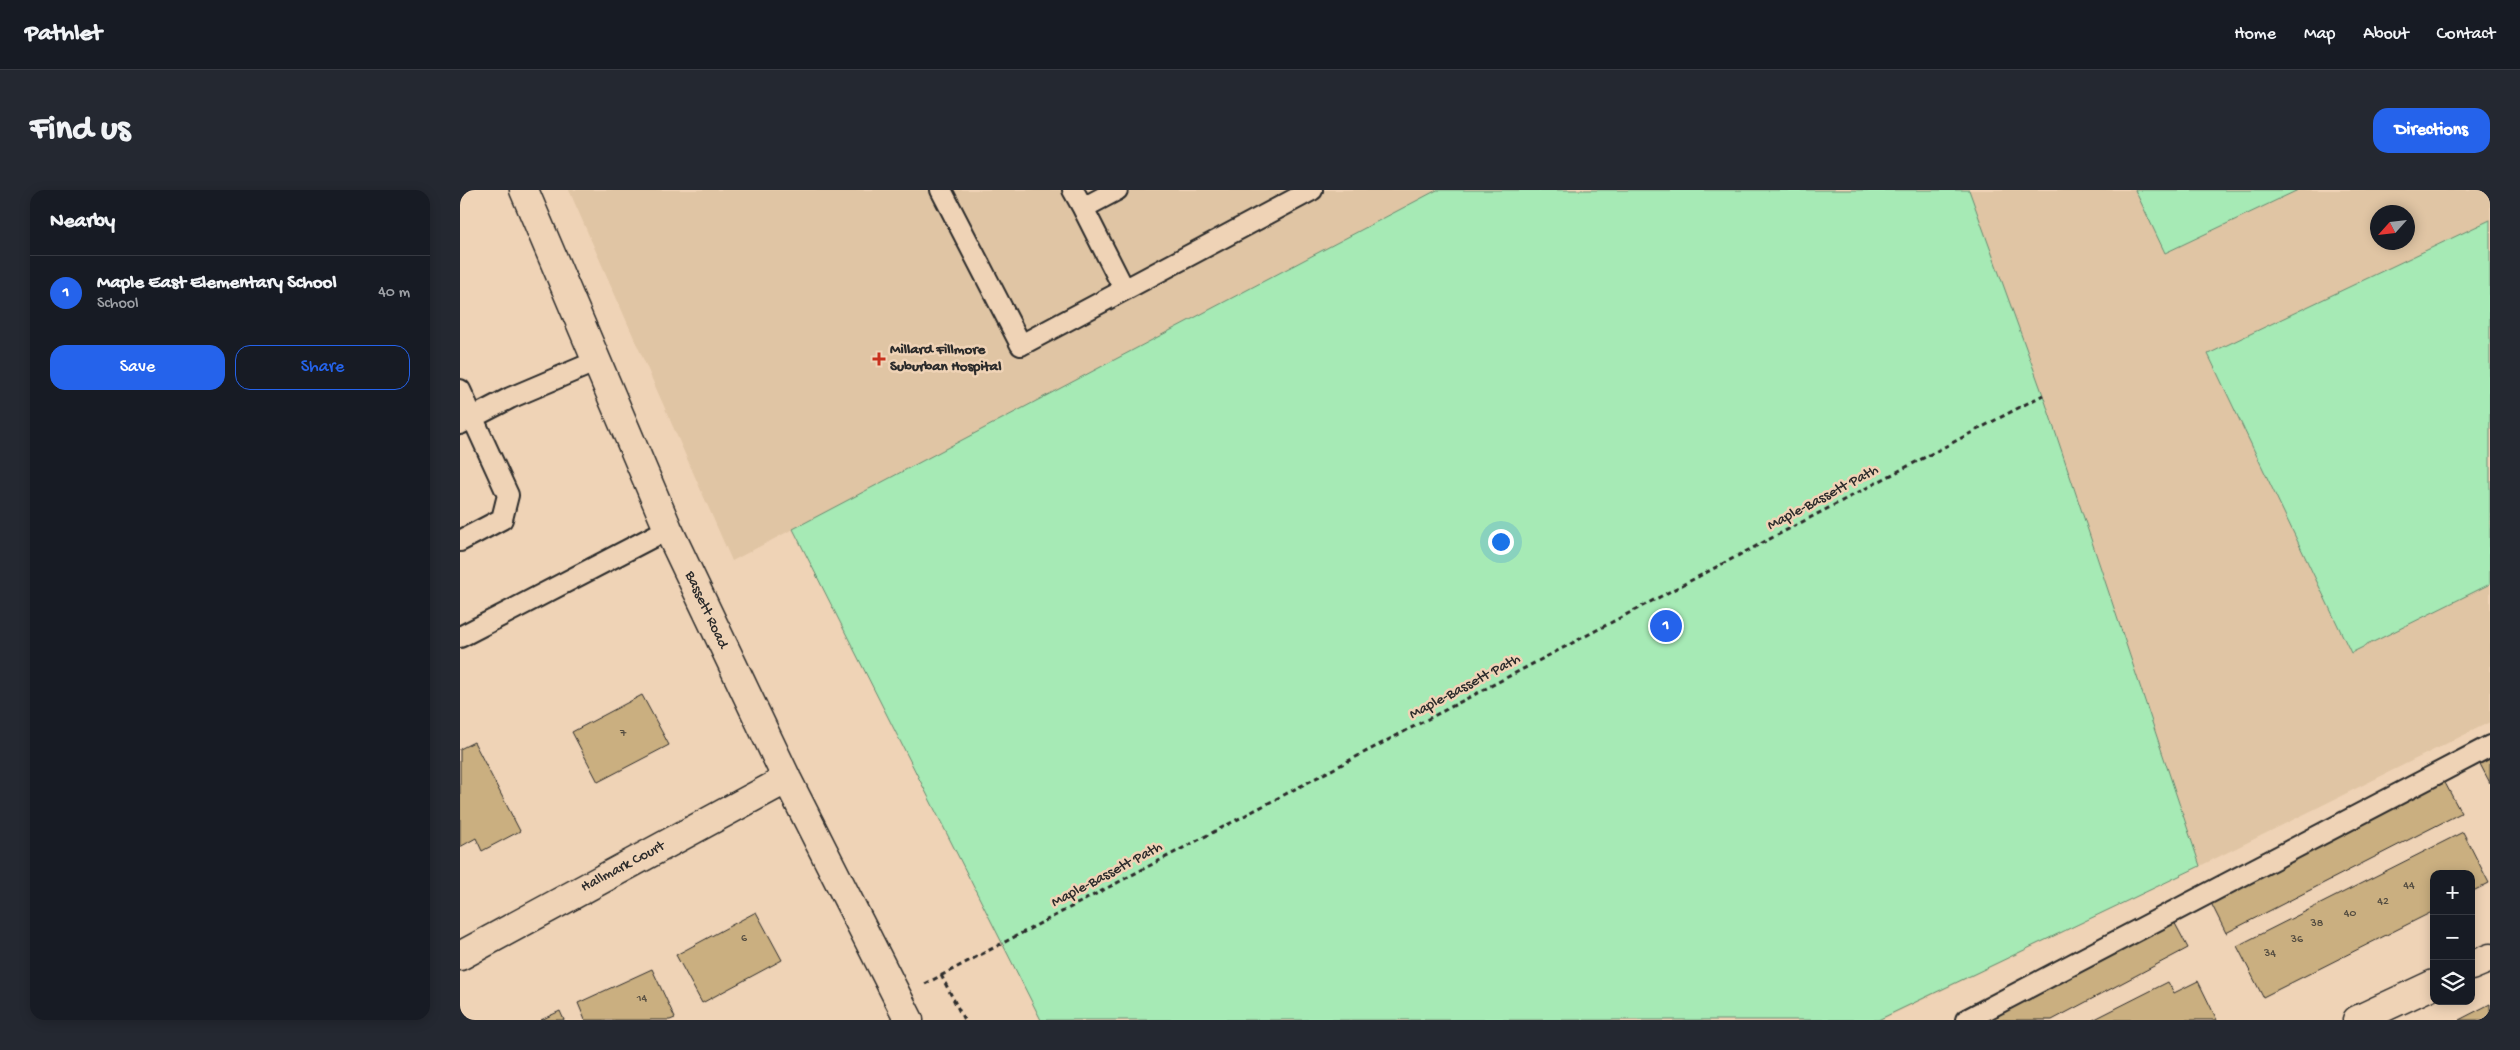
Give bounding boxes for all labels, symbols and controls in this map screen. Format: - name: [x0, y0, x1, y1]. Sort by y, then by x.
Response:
- text: Pathlet: [25, 20, 102, 49]
- text: Home: [2234, 24, 2276, 45]
- text: Map: [2304, 24, 2335, 45]
- text: About: [2363, 24, 2409, 45]
- text: Contact: [2437, 24, 2495, 45]
- button: Directions: [2373, 108, 2490, 153]
- text: Find us: [30, 110, 130, 151]
- north arrow: [2370, 205, 2415, 250]
- text: Nearby: [50, 210, 115, 235]
- text: Maple East Elementary School: [97, 272, 337, 295]
- text: 1: [63, 284, 69, 303]
- text: 40 m: [378, 284, 410, 303]
- text: School: [97, 295, 139, 314]
- place label: Millard Fillmore Suburban Hospital: [890, 341, 1002, 376]
- button: Save: [50, 345, 225, 390]
- button: Share: [235, 345, 410, 390]
- marker: Millard Fillmore Suburban Hospital: [872, 352, 886, 366]
- street label: Maple-Bassett Path: [1764, 461, 1882, 535]
- your location: [1488, 529, 1514, 555]
- street label: Bassett Road: [680, 568, 732, 653]
- pin: 1: [1650, 607, 1682, 645]
- street label: Maple-Bassett Path: [1406, 650, 1524, 724]
- house number: 7: [619, 727, 627, 741]
- street label: Hallmark Court: [578, 836, 670, 897]
- street label: Maple-Bassett Path: [1048, 838, 1166, 912]
- map controls: [2430, 870, 2475, 1005]
- button: +: [2430, 870, 2475, 915]
- house number: 44: [2403, 879, 2415, 893]
- house number: 42: [2377, 895, 2389, 909]
- house number: 40: [2344, 907, 2356, 921]
- button: −: [2430, 915, 2475, 960]
- house number: 38: [2310, 917, 2324, 931]
- house number: 6: [741, 932, 748, 946]
- house number: 36: [2290, 933, 2304, 947]
- house number: 34: [2263, 947, 2276, 961]
- button: layers: [2430, 960, 2475, 1005]
- house number: 14: [636, 992, 648, 1006]

